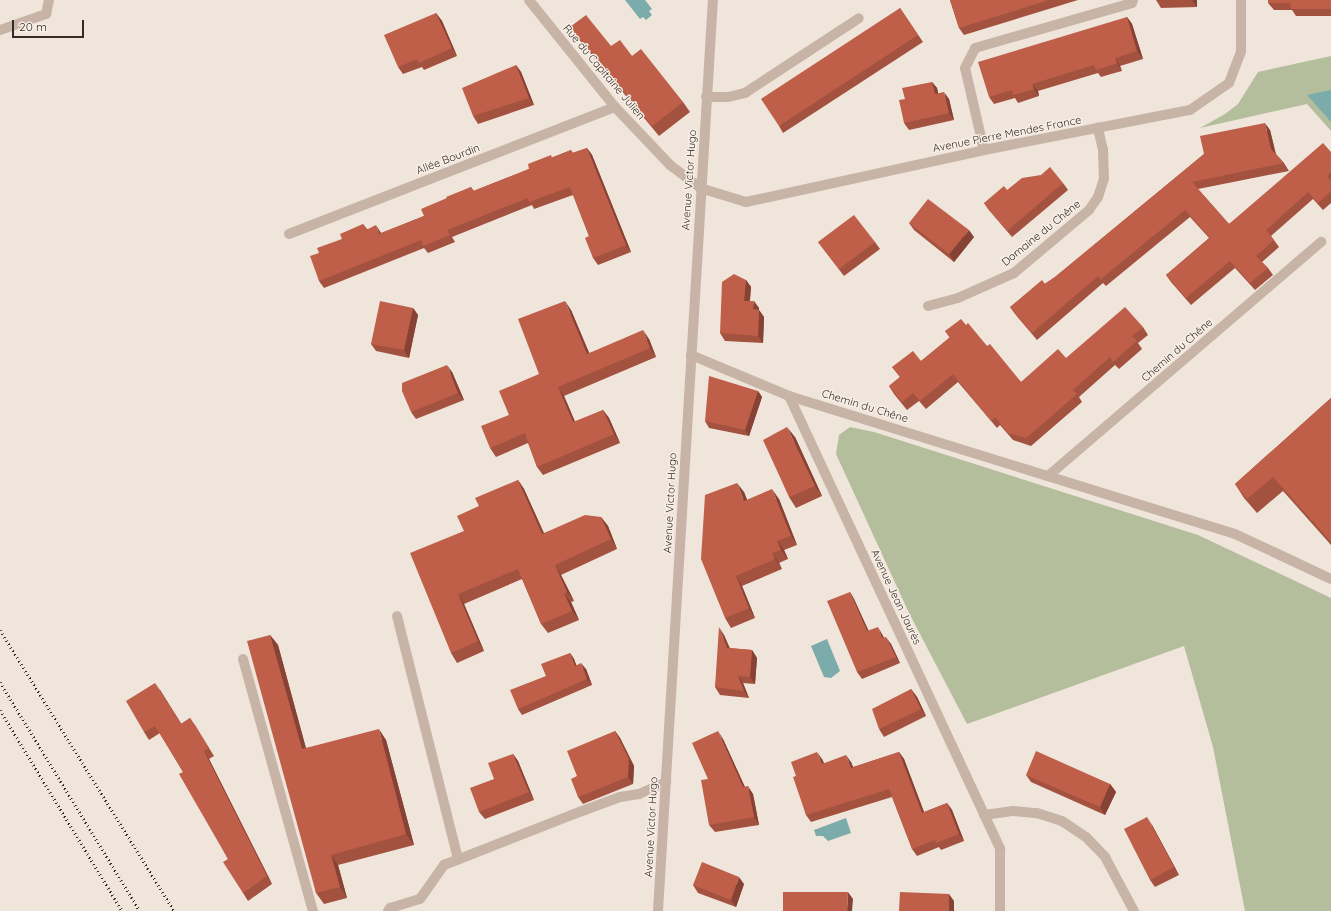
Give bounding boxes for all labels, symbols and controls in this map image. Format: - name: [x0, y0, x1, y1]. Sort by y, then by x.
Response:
- scale bar: [14, 12, 86, 38]
- text: 20 m: [19, 19, 47, 34]
- street label: Rue du Capitaine Julien: [560, 22, 648, 122]
- street label: Avenue Pierre Mendes France: [932, 113, 1082, 155]
- street label: Avenue Victor Hugo: [679, 129, 699, 231]
- street label: Allée Bourdin: [414, 141, 482, 177]
- street label: Domaine du Chêne: [999, 197, 1083, 269]
- street label: Chemin du Chêne: [1139, 316, 1215, 384]
- street label: Chemin du Chêne: [820, 387, 910, 425]
- street label: Avenue Victor Hugo: [661, 452, 679, 554]
- street label: Avenue Jean Jaurès: [868, 547, 924, 647]
- street label: Avenue Victor Hugo: [642, 776, 660, 878]

